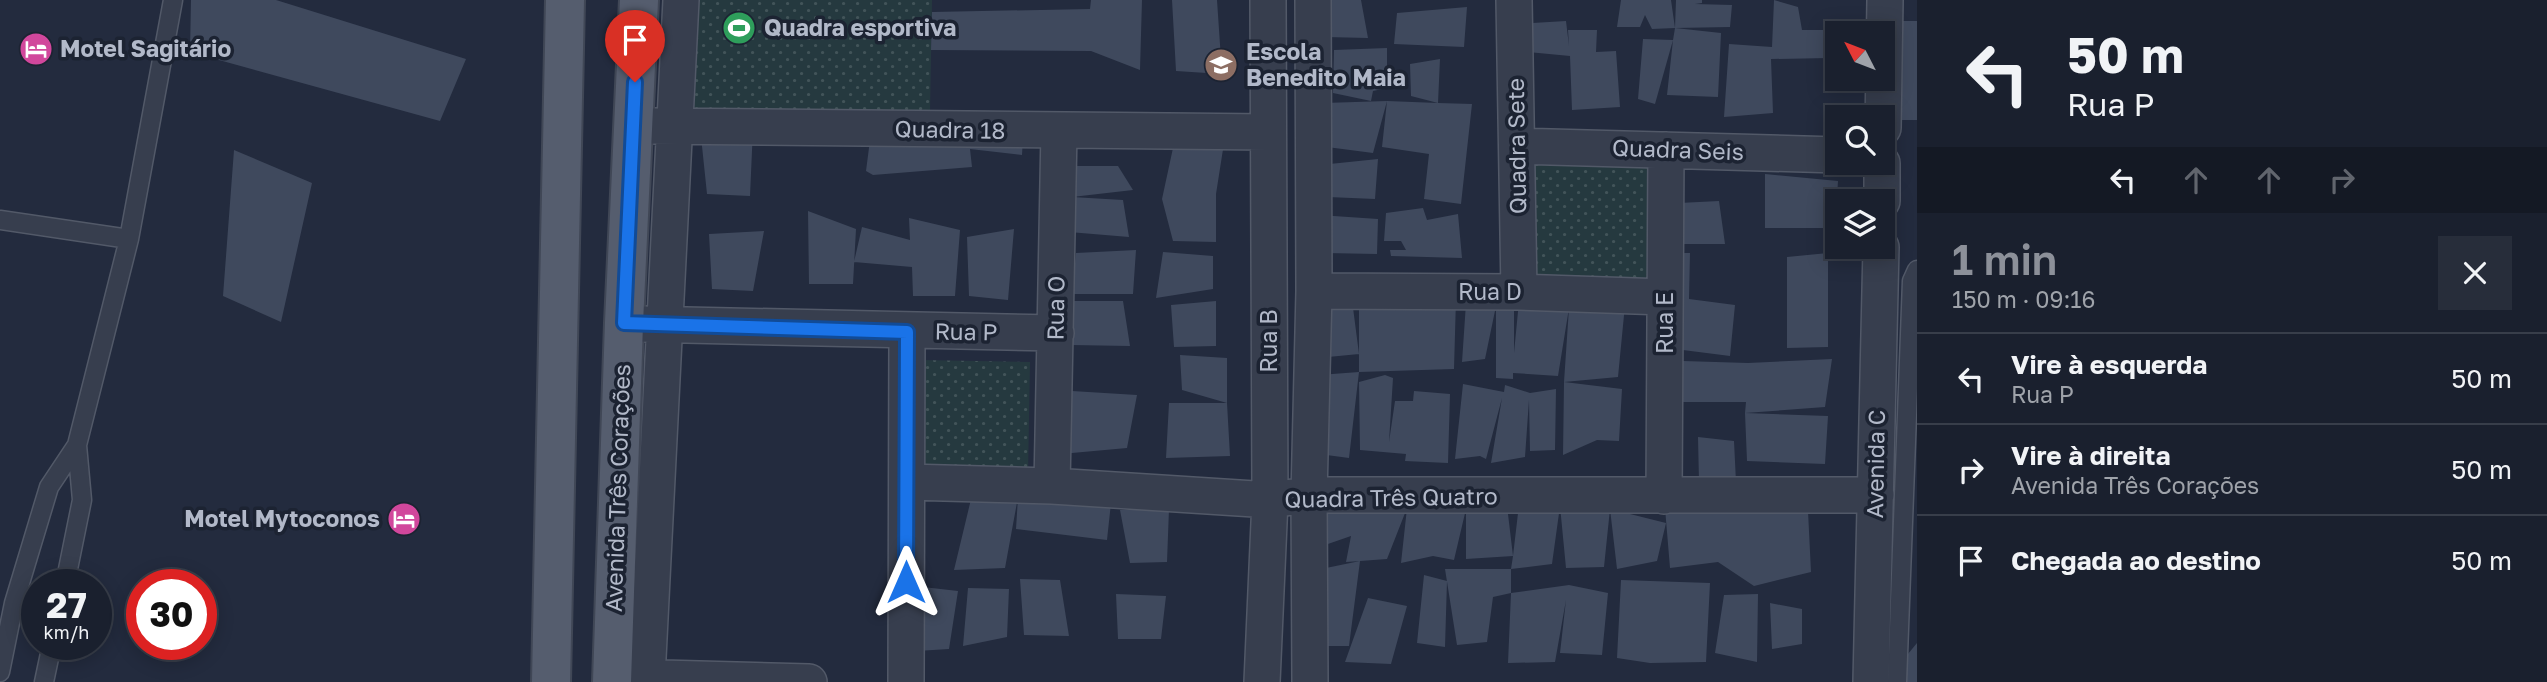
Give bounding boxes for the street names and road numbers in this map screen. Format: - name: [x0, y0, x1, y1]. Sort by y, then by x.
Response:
- street label: Quadra Sete: [1501, 78, 1531, 214]
- street label: Quadra 18: [894, 114, 1006, 144]
- street label: Quadra Seis: [1612, 133, 1744, 165]
- street label: Rua O: [1040, 275, 1070, 341]
- street label: Rua D: [1458, 277, 1522, 305]
- street label: Rua E: [1650, 292, 1678, 354]
- street label: Rua B: [1254, 309, 1282, 373]
- street label: Rua P: [934, 316, 998, 346]
- street label: Avenida Três Corações: [599, 363, 635, 613]
- street label: Avenida C: [1860, 409, 1890, 519]
- street label: Quadra Três Quatro: [1284, 481, 1498, 513]

